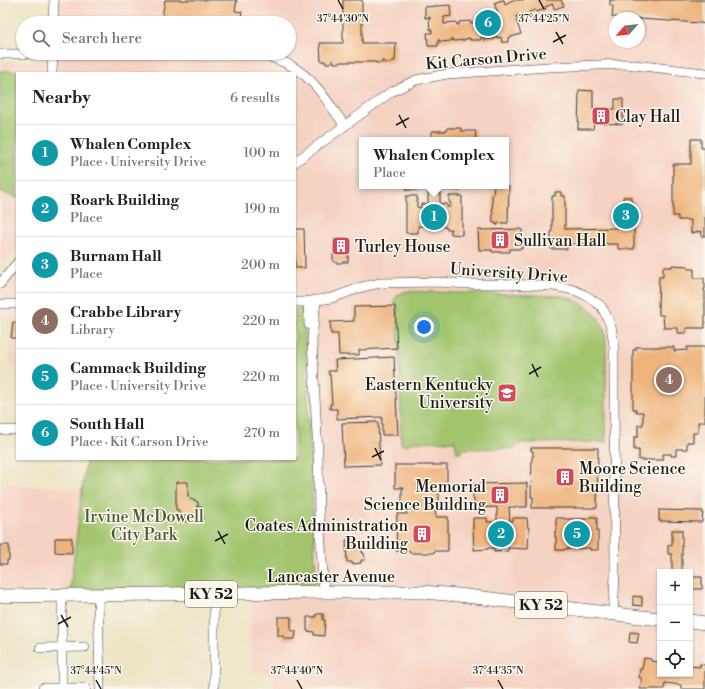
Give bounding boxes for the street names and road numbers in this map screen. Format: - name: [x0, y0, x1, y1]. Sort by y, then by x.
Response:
- street label: Kit Carson Drive: [425, 44, 547, 74]
- street label: University Drive: [449, 259, 569, 287]
- street label: Lancaster Avenue: [267, 567, 395, 587]
- road number: KY 52: [185, 581, 237, 607]
- road number: KY 52: [515, 592, 567, 618]

